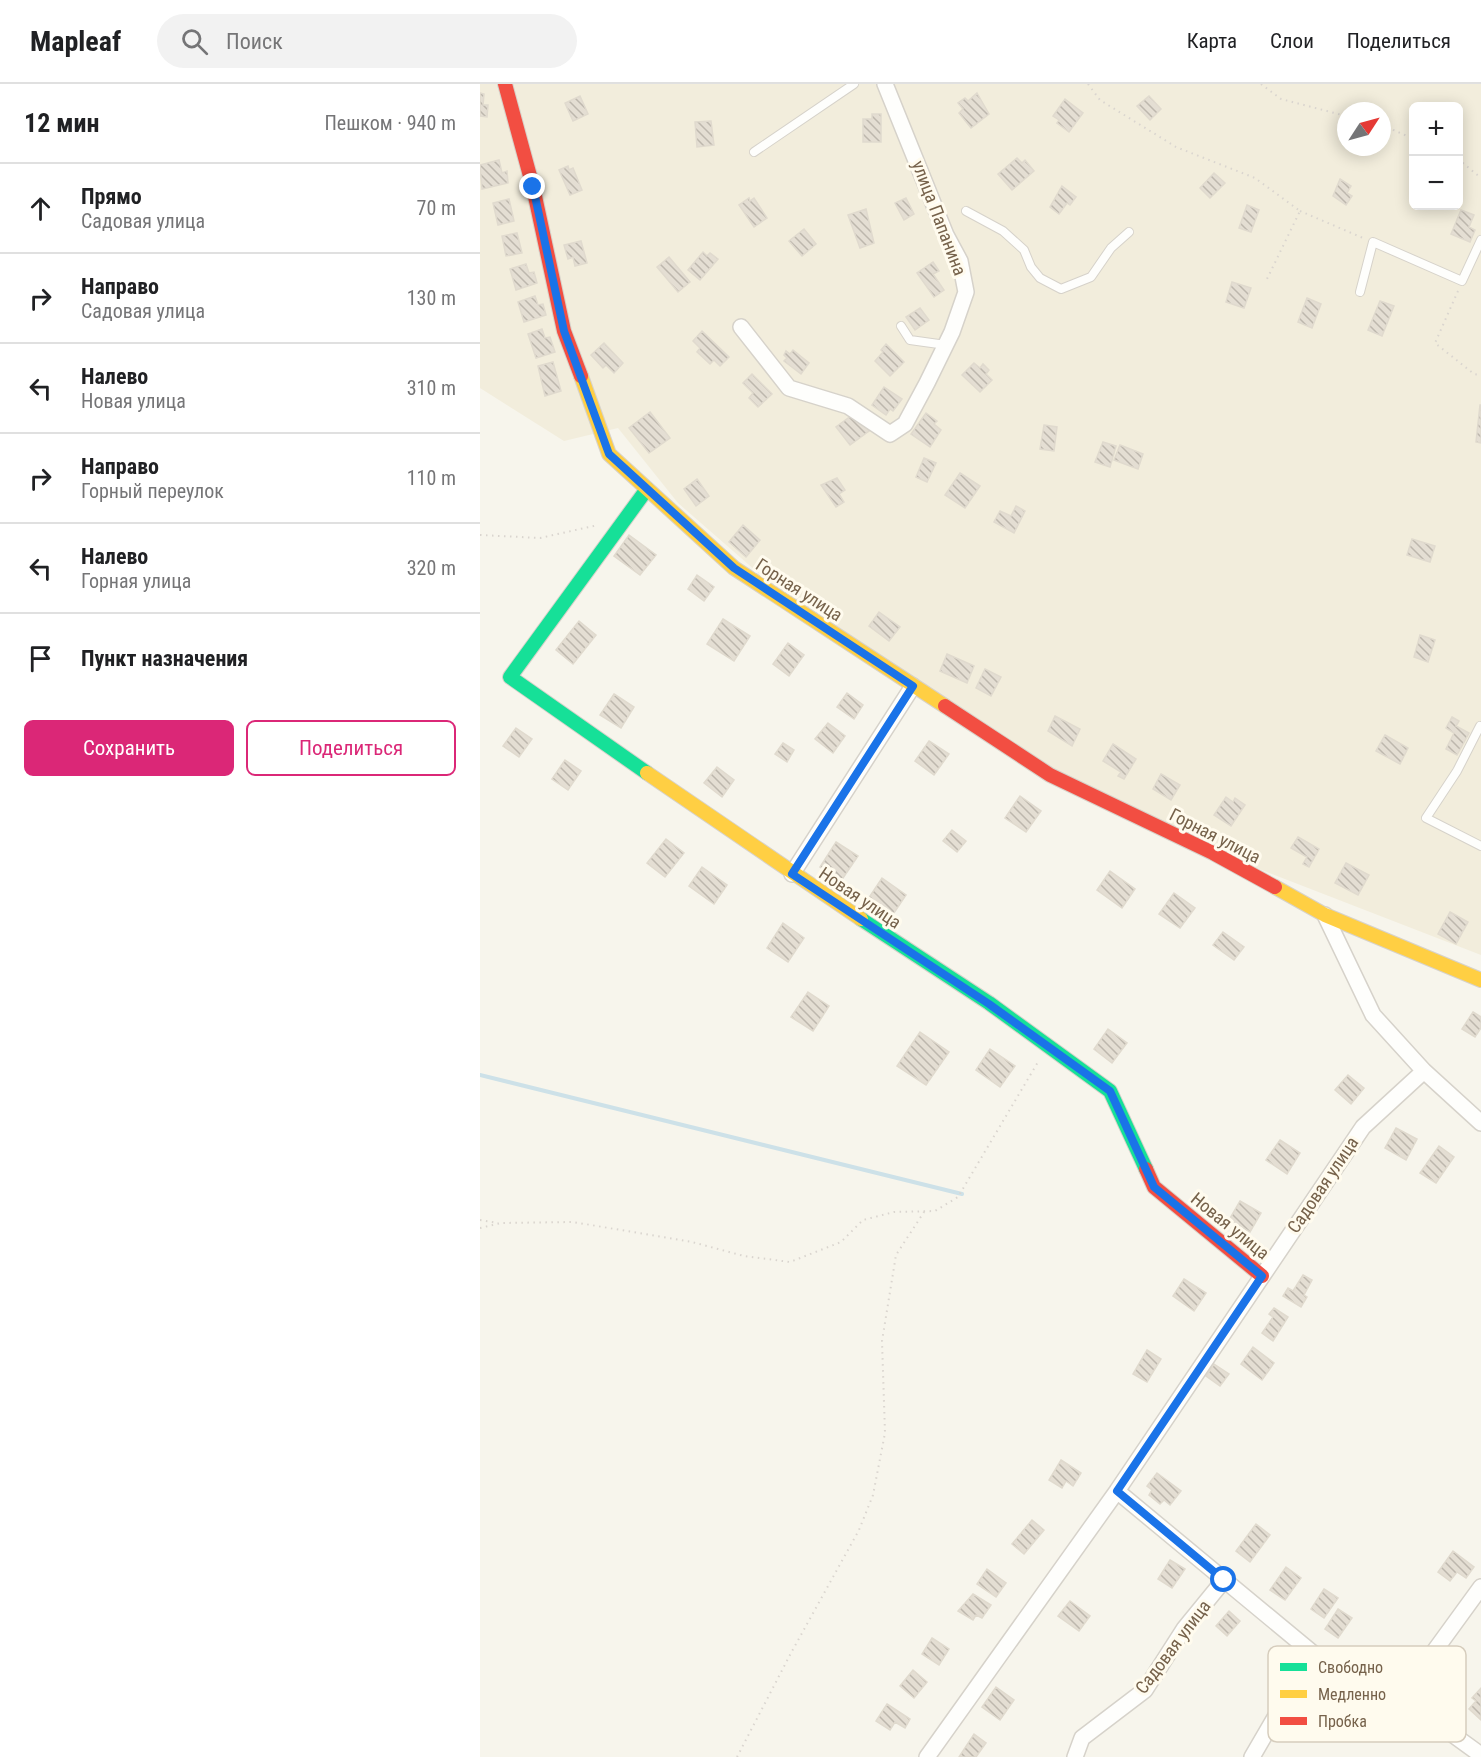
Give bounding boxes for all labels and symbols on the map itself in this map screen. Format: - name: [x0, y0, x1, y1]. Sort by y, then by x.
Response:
- north arrow: [1337, 102, 1391, 156]
- street label: улица Папанина: [908, 157, 971, 278]
- route end: [519, 173, 545, 199]
- street label: Горная улица: [752, 554, 847, 625]
- street label: Горная улица: [1166, 804, 1264, 867]
- street label: Новая улица: [815, 863, 905, 933]
- street label: Садовая улица: [1283, 1133, 1362, 1237]
- street label: Новая улица: [1187, 1188, 1274, 1263]
- route start: [1210, 1566, 1236, 1592]
- street label: Садовая улица: [1131, 1596, 1215, 1698]
- legend: [1268, 1646, 1466, 1742]
- text: Свободно: [1318, 1658, 1383, 1677]
- text: Медленно: [1318, 1685, 1386, 1704]
- text: Пробка: [1318, 1712, 1367, 1731]

